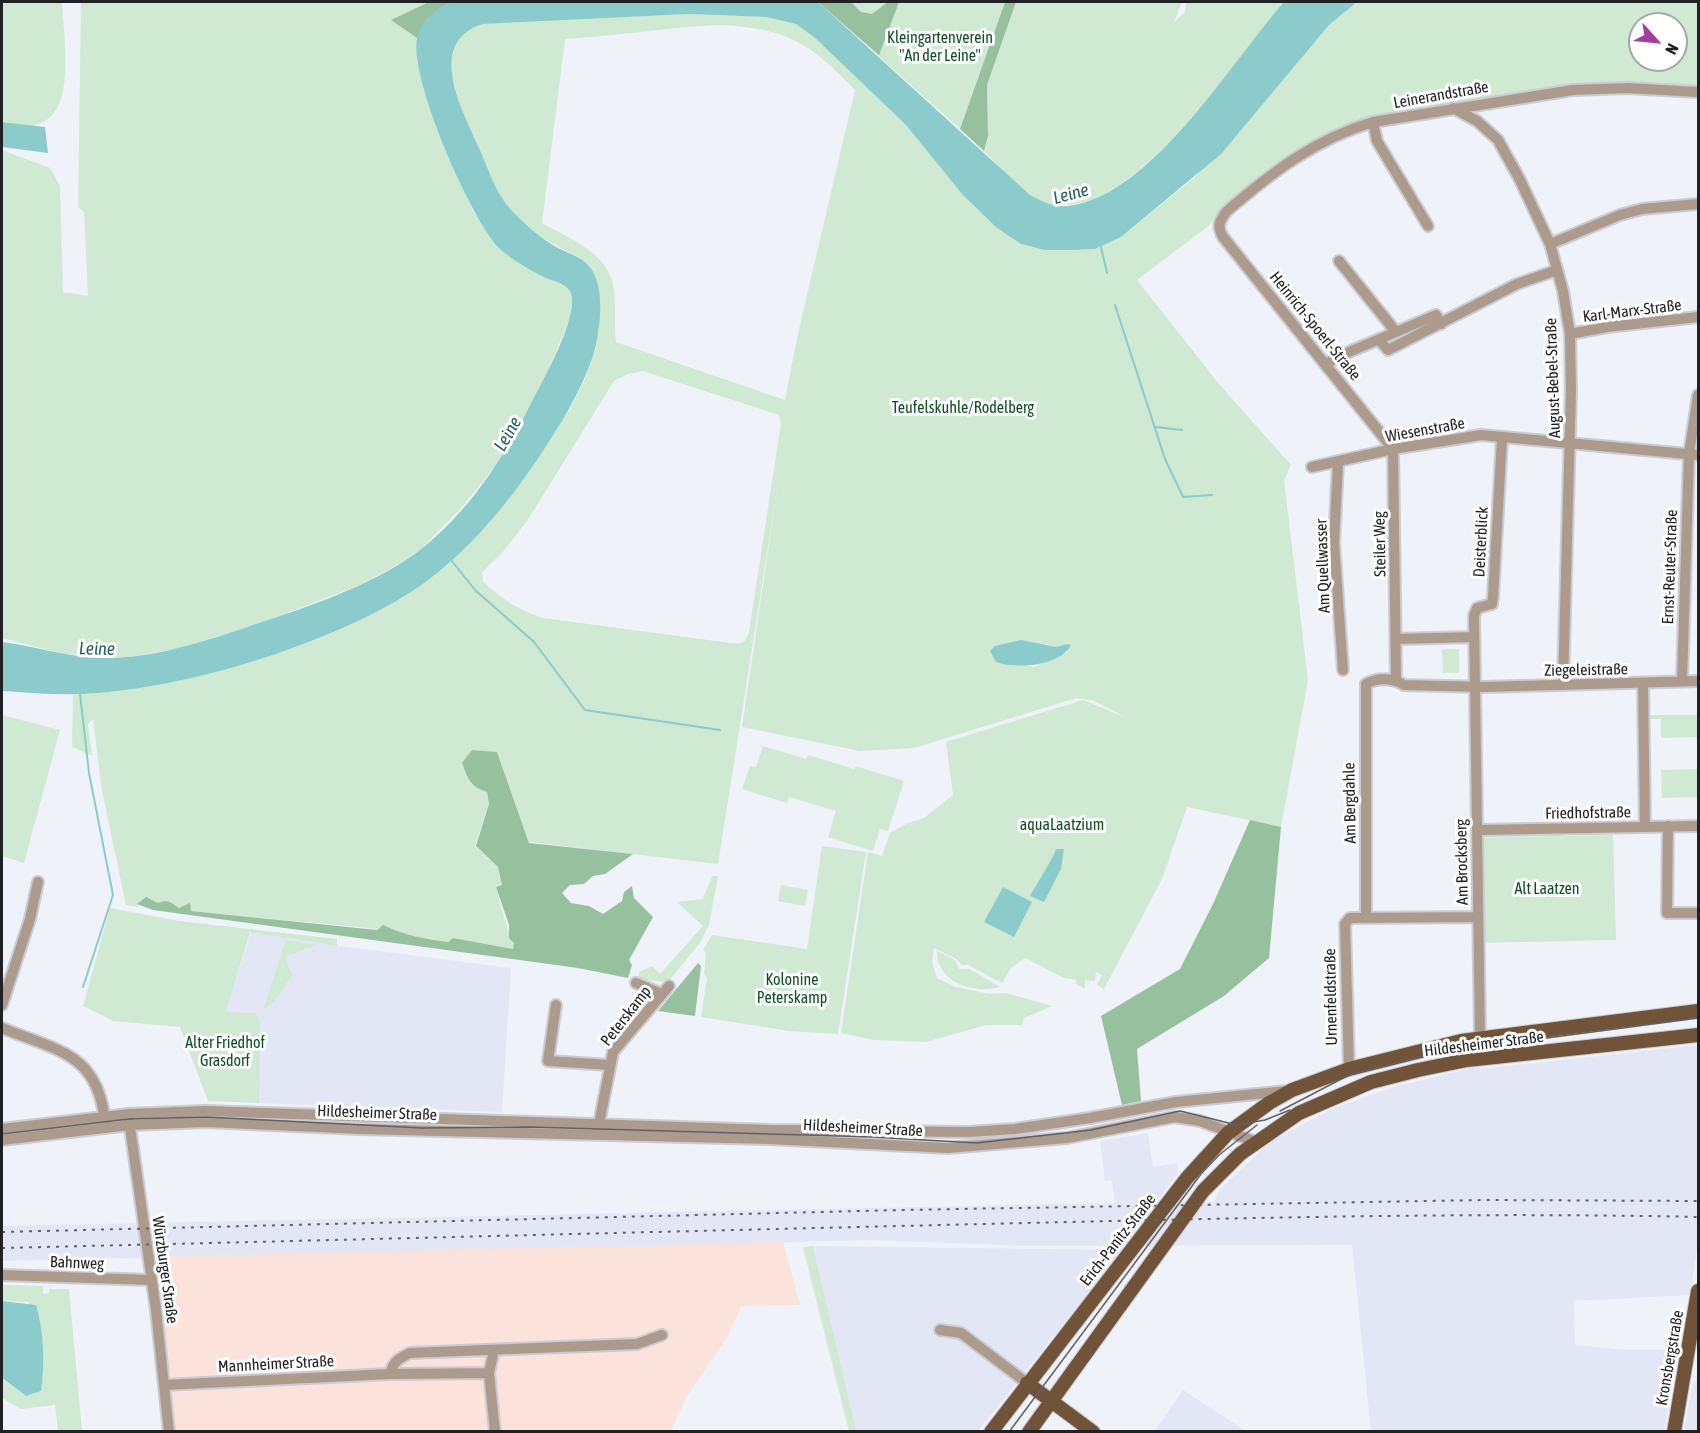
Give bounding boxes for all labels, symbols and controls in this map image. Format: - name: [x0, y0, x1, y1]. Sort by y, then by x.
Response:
- north arrow: [1628, 12, 1688, 72]
- park label: Kleingartenverein "An der Leine": [887, 28, 993, 66]
- text: N: [1662, 41, 1682, 58]
- street label: Leinerandstraße: [1392, 77, 1490, 113]
- water label: Leine: [1051, 179, 1091, 209]
- street label: Heinrich-Spoerl-Straße: [1265, 268, 1365, 384]
- street label: Karl-Marx-Straße: [1582, 295, 1682, 327]
- street label: August-Bebel-Straße: [1541, 318, 1565, 438]
- park label: Teufelskuhle/Rodelberg: [892, 398, 1034, 418]
- water label: Leine: [490, 413, 526, 455]
- street label: Wiesenstraße: [1384, 414, 1466, 446]
- street label: Deisterblick: [1470, 506, 1492, 578]
- street label: Ernst-Reuter-Straße: [1658, 509, 1682, 625]
- street label: Steiler Weg: [1370, 511, 1390, 577]
- street label: Am Quellwasser: [1312, 519, 1334, 613]
- water label: Leine: [79, 638, 115, 660]
- street label: Ziegeleistraße: [1544, 660, 1628, 680]
- street label: Am Bergdahle: [1340, 762, 1360, 844]
- street label: Friedhofstraße: [1545, 803, 1631, 823]
- park label: aquaLaatzium: [1020, 815, 1104, 835]
- street label: Am Brocksberg: [1452, 819, 1472, 905]
- park label: Alt Laatzen: [1514, 879, 1580, 899]
- street label: Urnenfeldstraße: [1321, 948, 1341, 1046]
- park label: Kolonine Peterskamp: [757, 970, 827, 1008]
- street label: Peterskamp: [597, 982, 655, 1050]
- street label: Hildesheimer Straße: [1423, 1027, 1545, 1061]
- park label: Alter Friedhof Grasdorf: [185, 1033, 265, 1071]
- street label: Hildesheimer Straße: [317, 1101, 437, 1125]
- street label: Hildesheimer Straße: [803, 1115, 923, 1141]
- street label: Erich-Panitz-Straße: [1076, 1190, 1160, 1290]
- street label: Würzburger Straße: [148, 1215, 182, 1325]
- street label: Bahnweg: [50, 1252, 104, 1274]
- street label: Kronsbergstraße: [1652, 1309, 1688, 1407]
- street label: Mannheimer Straße: [218, 1351, 334, 1377]

